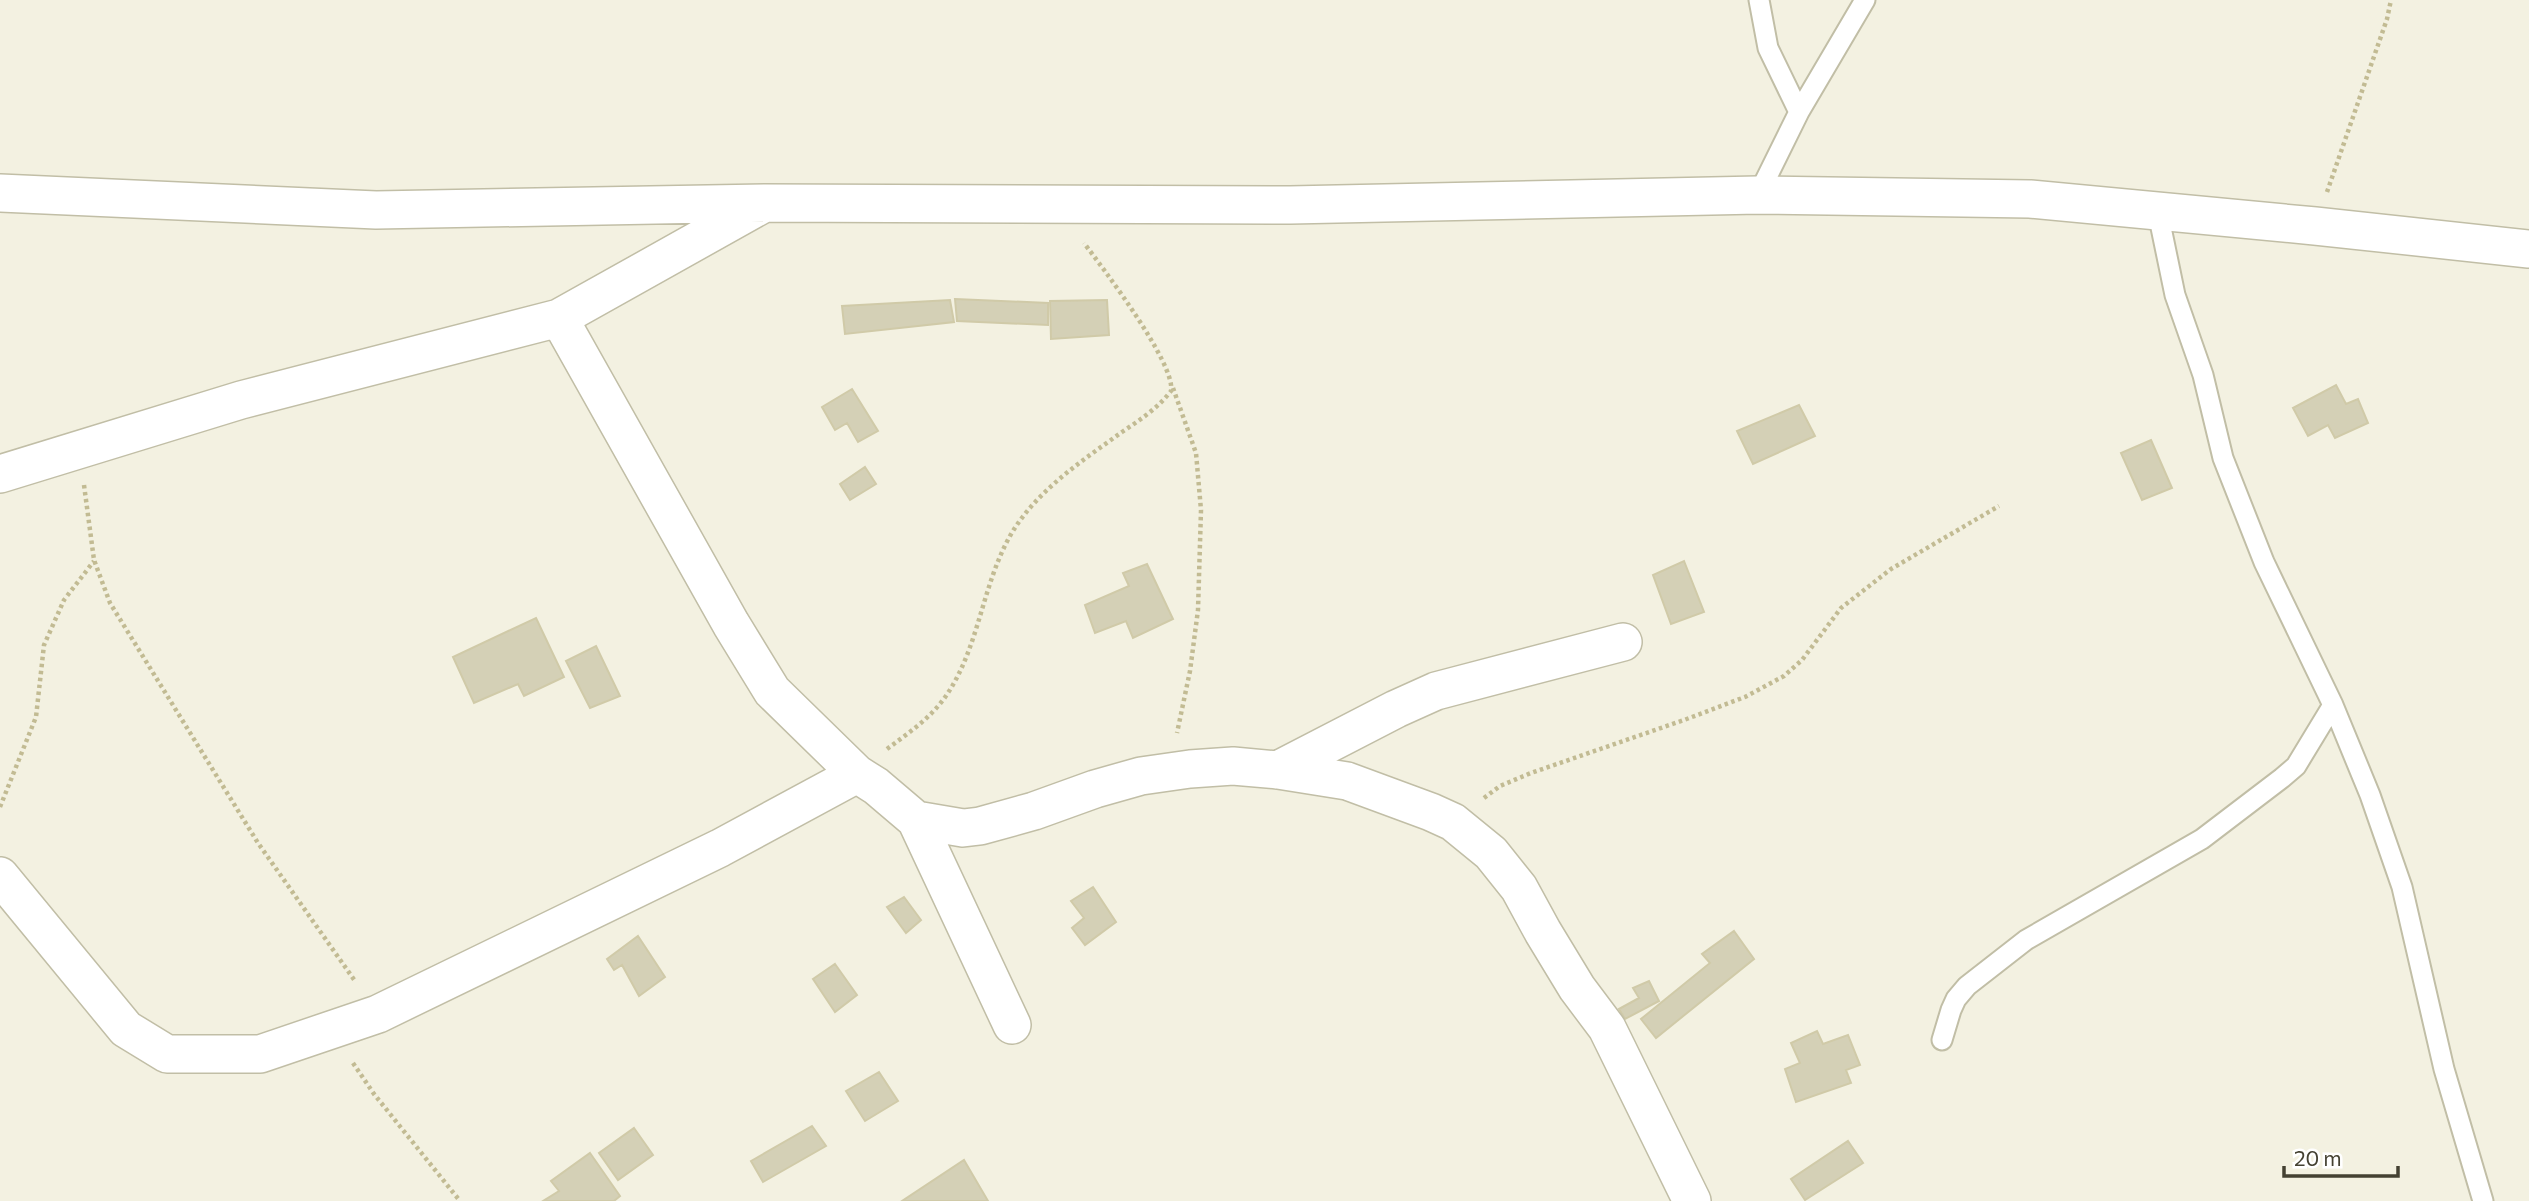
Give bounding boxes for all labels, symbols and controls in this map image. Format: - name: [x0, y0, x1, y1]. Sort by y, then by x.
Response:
- scale bar: [2284, 1134, 2398, 1178]
- text: 20 m: [2294, 1145, 2342, 1170]

